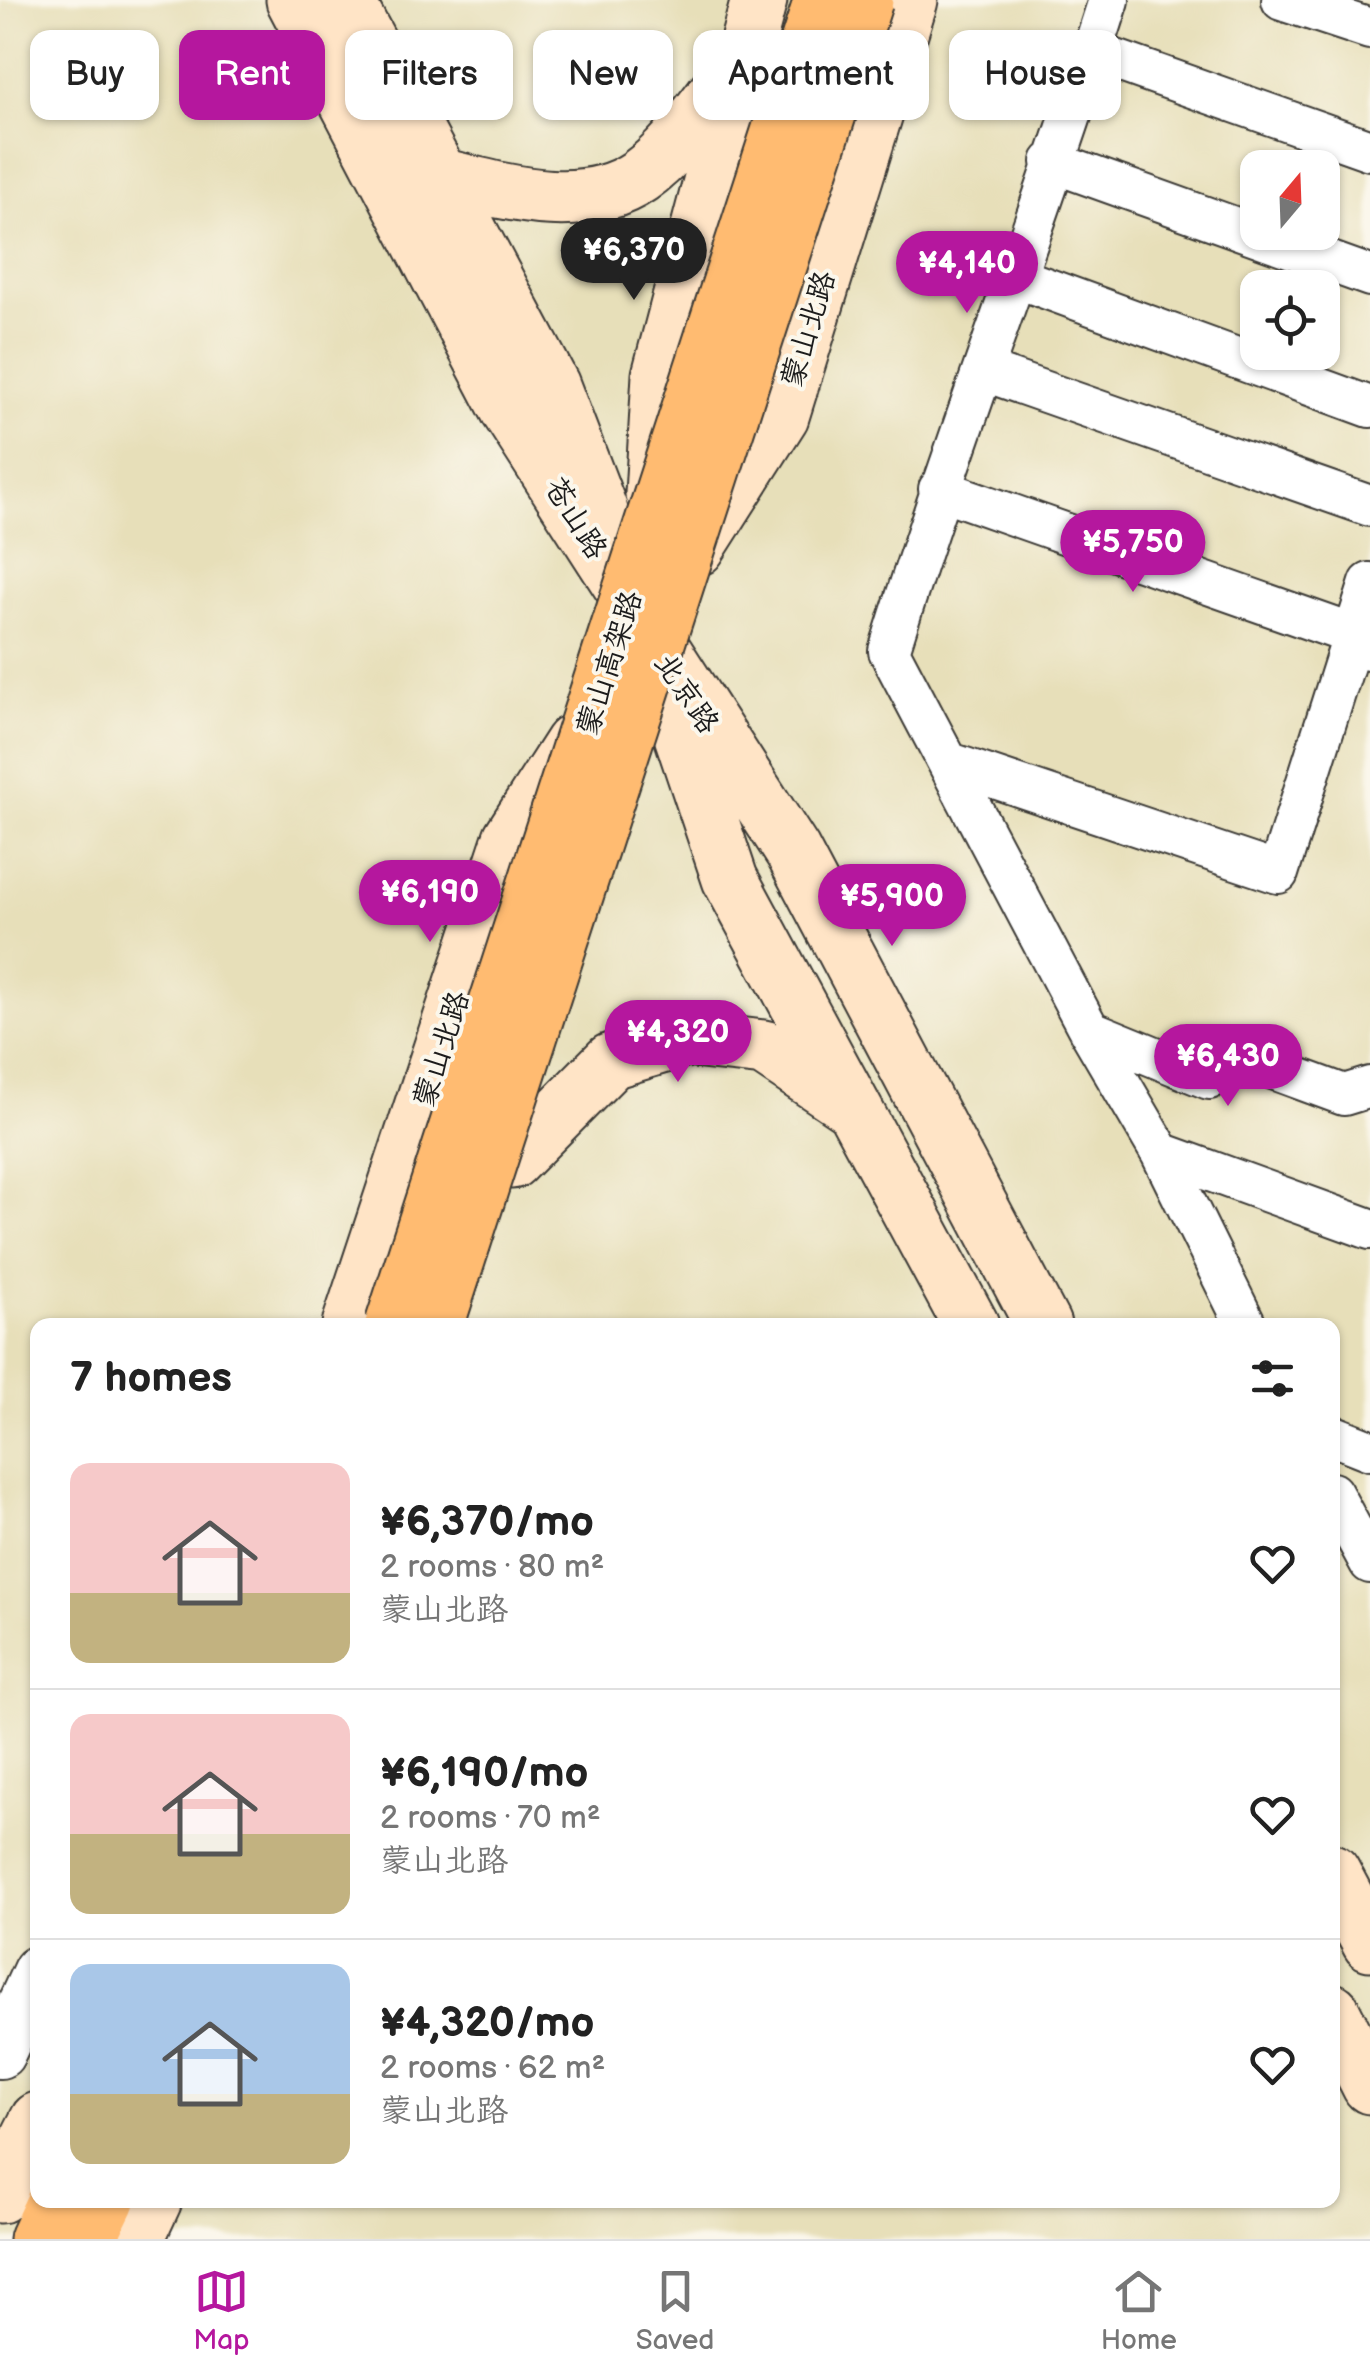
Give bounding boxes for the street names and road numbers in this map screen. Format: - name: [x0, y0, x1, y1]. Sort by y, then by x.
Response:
- street label: 蒙山北路: [774, 267, 844, 392]
- street label: 苍山路: [536, 471, 614, 566]
- street label: 蒙山高架路: [570, 586, 650, 740]
- street label: 北京路: [646, 646, 726, 741]
- street label: 蒙山北路: [406, 987, 478, 1112]

